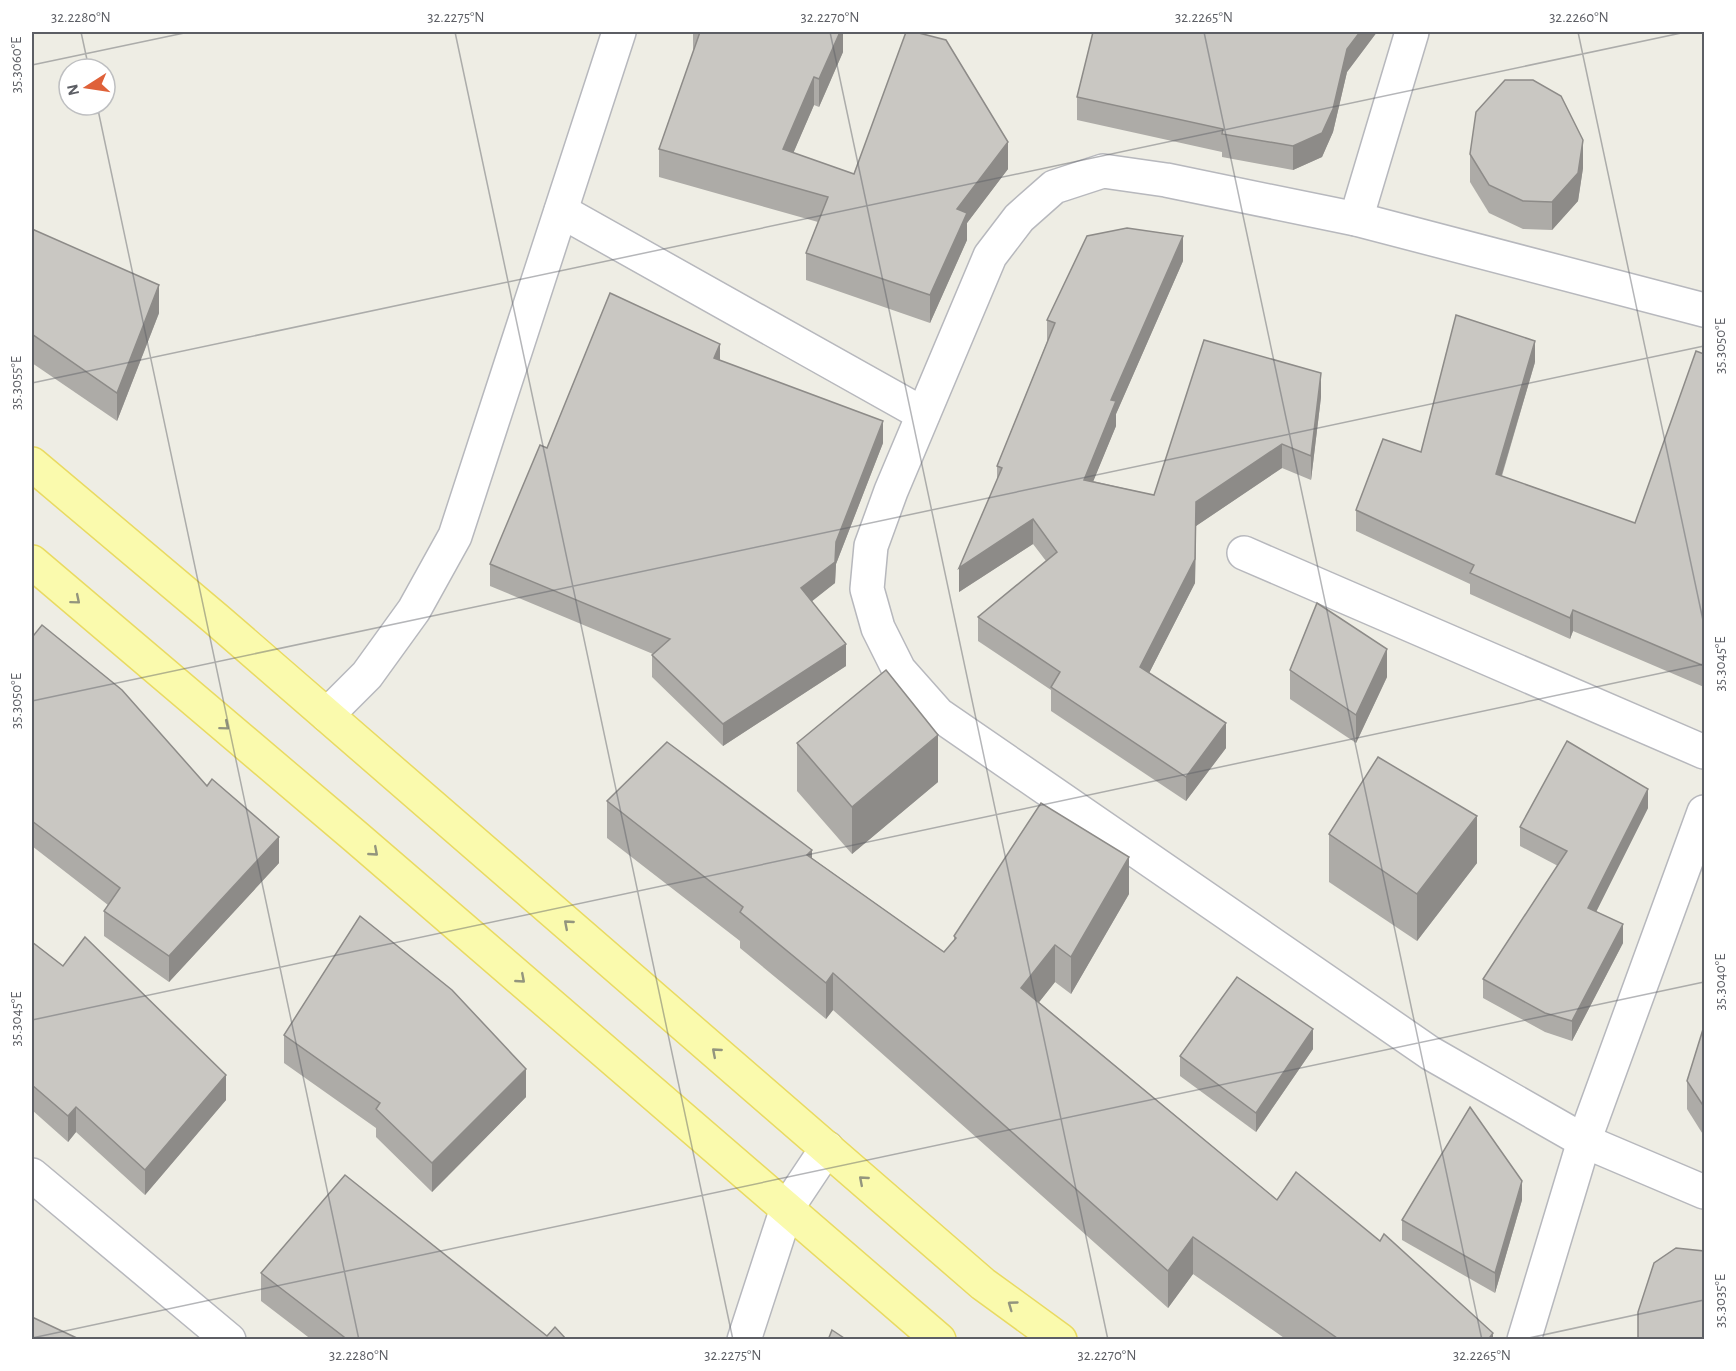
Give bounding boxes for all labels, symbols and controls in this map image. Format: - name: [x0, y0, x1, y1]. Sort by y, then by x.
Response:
- text: 32.2280°N: [51, 10, 111, 25]
- text: 32.2275°N: [427, 10, 485, 25]
- text: 32.2270°N: [801, 10, 859, 25]
- text: 32.2265°N: [1175, 10, 1233, 25]
- text: 32.2260°N: [1549, 10, 1609, 25]
- text: 35.3060°E: [9, 37, 24, 93]
- north arrow: [57, 57, 117, 117]
- text: N: [64, 83, 82, 97]
- text: 35.3050°E: [1713, 318, 1728, 374]
- text: 35.3055°E: [9, 356, 24, 410]
- one-way arrow: [69, 593, 80, 604]
- text: 35.3045°E: [1713, 636, 1728, 692]
- text: 35.3050°E: [9, 673, 24, 729]
- one-way arrow: [218, 719, 229, 730]
- one-way arrow: [367, 845, 378, 856]
- one-way arrow: [564, 921, 575, 932]
- text: 35.3040°E: [1713, 954, 1728, 1010]
- one-way arrow: [514, 972, 525, 983]
- text: 35.3045°E: [9, 991, 24, 1047]
- one-way arrow: [712, 1048, 723, 1059]
- one-way arrow: [859, 1176, 870, 1187]
- text: 35.3035°E: [1713, 1274, 1728, 1328]
- one-way arrow: [1008, 1301, 1019, 1312]
- text: 32.2280°N: [329, 1348, 389, 1363]
- text: 32.2275°N: [704, 1348, 762, 1363]
- text: 32.2270°N: [1078, 1348, 1136, 1363]
- text: 32.2265°N: [1453, 1348, 1511, 1363]

